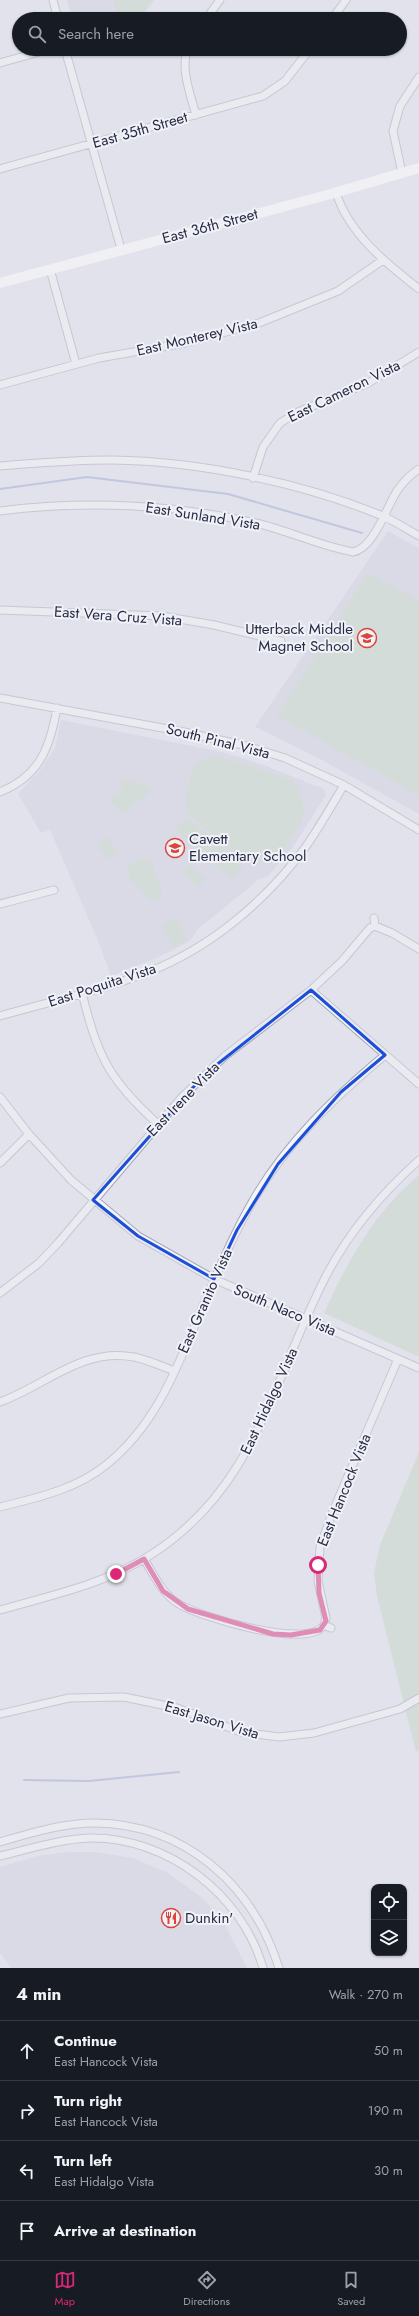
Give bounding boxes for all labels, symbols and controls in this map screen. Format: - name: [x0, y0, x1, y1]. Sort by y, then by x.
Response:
- search box: [12, 12, 407, 56]
- icon: search: [26, 23, 48, 45]
- text: Search here: [58, 23, 134, 45]
- street label: East 35th Street: [90, 106, 191, 154]
- street label: East 36th Street: [160, 203, 261, 249]
- street label: East Monterey Vista: [134, 312, 260, 362]
- street label: East Cameron Vista: [284, 354, 404, 428]
- street label: East Sunland Vista: [144, 496, 262, 536]
- street label: East Vera Cruz Vista: [53, 601, 183, 631]
- place label: Utterback Middle Magnet School: [245, 618, 353, 657]
- school or university icon: Utterback Middle Magnet School: [356, 627, 378, 649]
- street label: South Pinal Vista: [164, 717, 272, 765]
- place label: Cavett Elementary School: [189, 828, 306, 867]
- school or university icon: Cavett Elementary School: [164, 837, 186, 859]
- street label: East Poquita Vista: [45, 957, 159, 1013]
- street label: East Irene Vista: [141, 1057, 225, 1141]
- street label: East Granito Vista: [172, 1245, 238, 1357]
- street label: South Naco Vista: [230, 1278, 340, 1342]
- street label: East Hidalgo Vista: [235, 1344, 303, 1458]
- street label: East Hancock Vista: [311, 1430, 377, 1550]
- route start: [309, 1556, 327, 1574]
- route end: [107, 1565, 125, 1583]
- street label: East Jason Vista: [162, 1695, 262, 1745]
- map controls: [371, 1884, 407, 1956]
- button: locate: [371, 1884, 407, 1920]
- restaurant icon: Dunkin': [160, 1907, 182, 1929]
- place label: Dunkin': [185, 1907, 233, 1929]
- button: layers: [371, 1920, 407, 1956]
- text: 4 min: [16, 1982, 61, 2006]
- text: Walk · 270 m: [329, 1985, 403, 2004]
- text: Continue: [54, 2030, 117, 2052]
- icon: ahead: [16, 2040, 38, 2062]
- text: 50 m: [374, 2041, 403, 2060]
- text: East Hancock Vista: [54, 2052, 158, 2071]
- text: Turn right: [54, 2090, 122, 2112]
- icon: right: [16, 2100, 38, 2122]
- text: 190 m: [368, 2101, 403, 2120]
- text: East Hancock Vista: [54, 2112, 158, 2131]
- text: Turn left: [54, 2150, 112, 2172]
- icon: left: [16, 2160, 38, 2182]
- text: 30 m: [374, 2161, 403, 2180]
- text: East Hidalgo Vista: [54, 2172, 154, 2191]
- icon: arrive: [16, 2220, 38, 2242]
- text: Arrive at destination: [54, 2220, 196, 2242]
- tab: Map: [54, 2269, 76, 2309]
- tab: Directions: [183, 2269, 230, 2309]
- tab: Saved: [337, 2269, 365, 2309]

